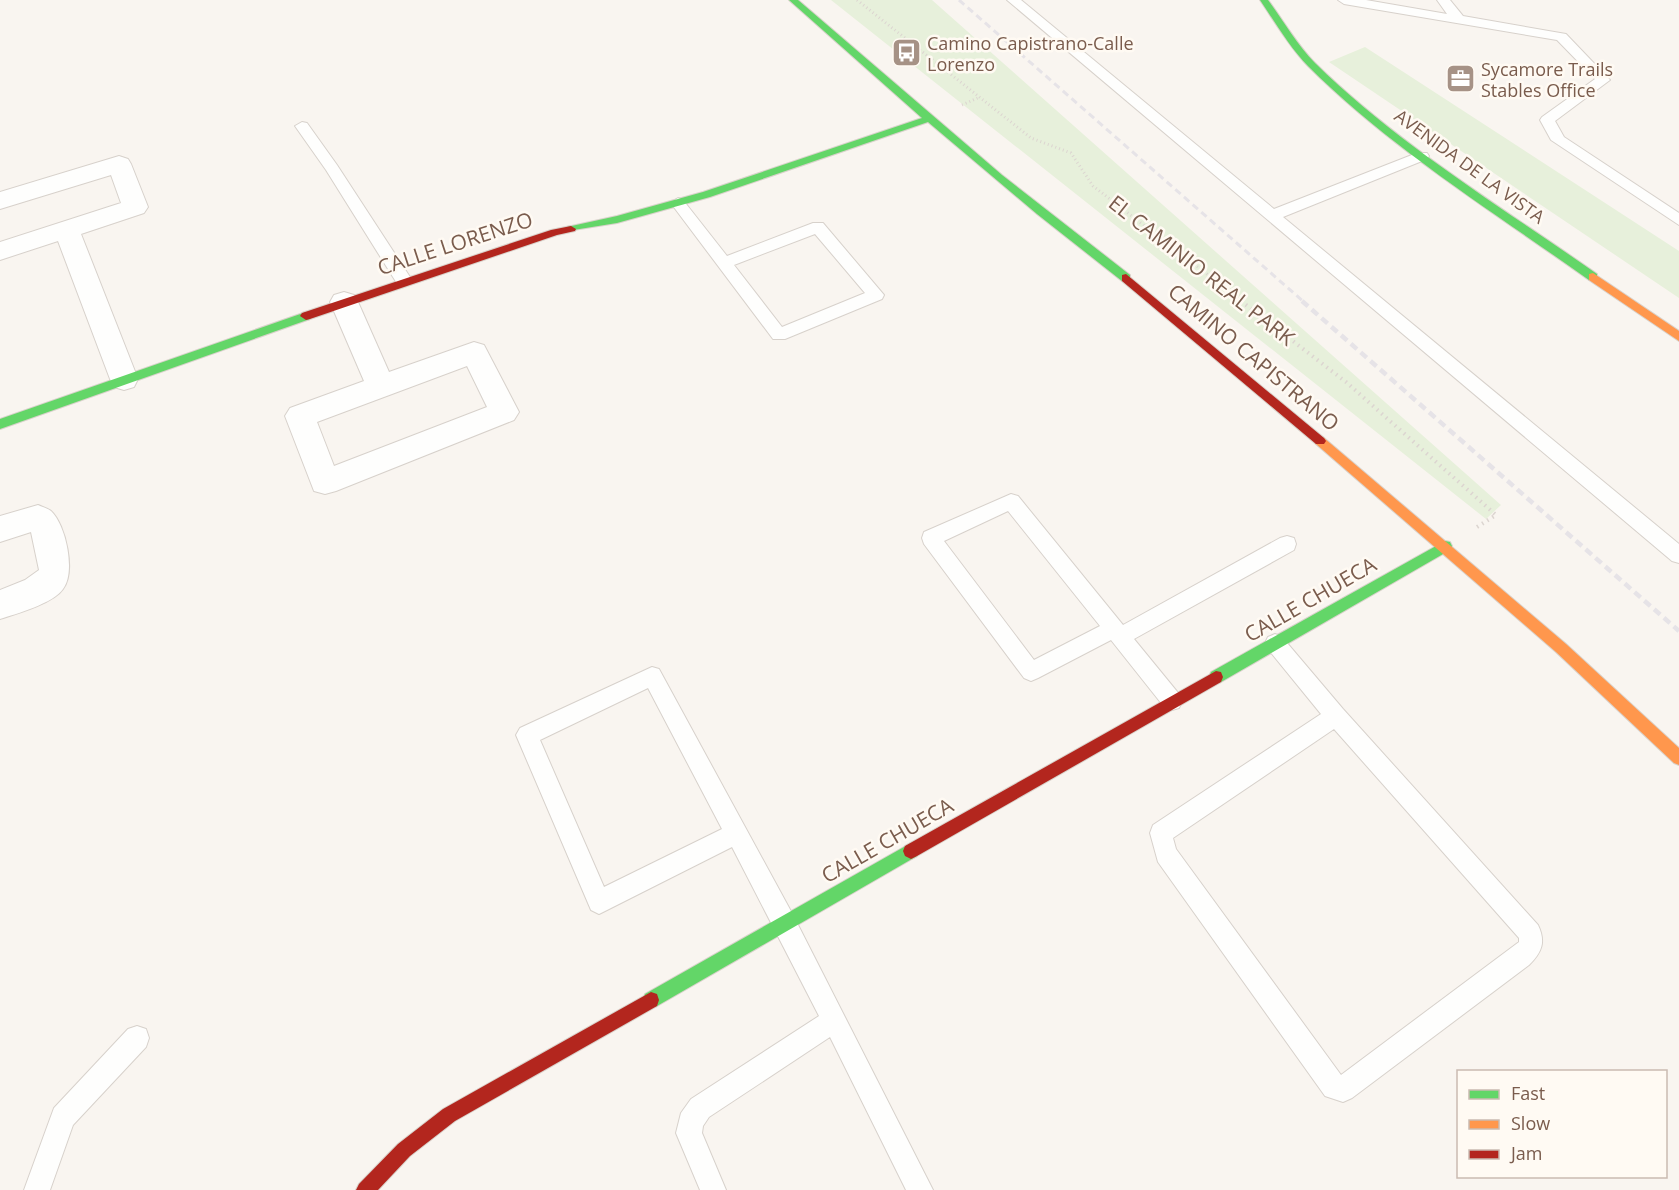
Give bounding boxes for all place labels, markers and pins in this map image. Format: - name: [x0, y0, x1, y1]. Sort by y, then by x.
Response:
- place label: Camino Capistrano-Calle Lorenzo: [927, 31, 1134, 76]
- bus stop icon: Camino Capistrano-Calle Lorenzo: [890, 37, 922, 69]
- place label: Sycamore Trails Stables Office: [1481, 57, 1613, 102]
- office icon: Sycamore Trails Stables Office: [1444, 63, 1476, 95]

